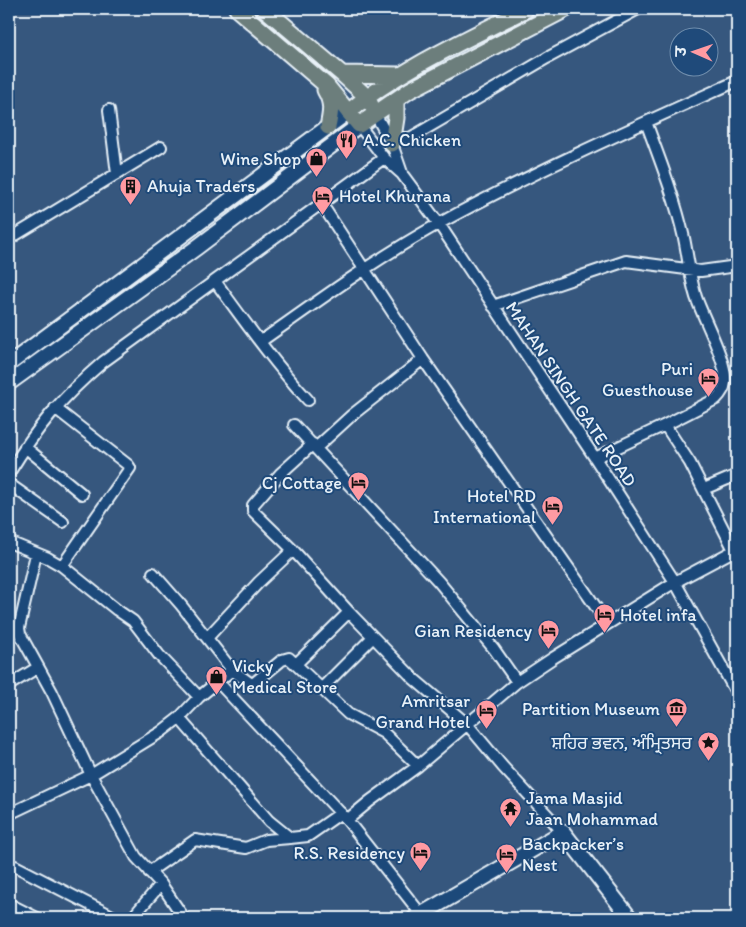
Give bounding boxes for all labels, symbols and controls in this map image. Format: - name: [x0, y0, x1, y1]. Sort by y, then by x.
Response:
- north arrow: [668, 28, 718, 78]
- text: उ: [673, 45, 690, 59]
- restaurant icon: A.C. Chicken: [335, 128, 359, 159]
- place label: A.C. Chicken: [363, 129, 461, 151]
- shop icon: Wine Shop: [305, 147, 329, 178]
- place label: Wine Shop: [220, 148, 301, 170]
- building icon: Ahuja Traders: [119, 174, 143, 205]
- place label: Ahuja Traders: [147, 175, 255, 197]
- hotel icon: Hotel Khurana: [311, 184, 335, 215]
- place label: Hotel Khurana: [339, 185, 451, 207]
- street label: MAHAN SINGH GATE ROAD: [501, 297, 641, 491]
- place label: Puri Guesthouse: [602, 358, 693, 401]
- hotel icon: Puri Guesthouse: [697, 367, 721, 398]
- hotel icon: Cj Cottage: [346, 471, 370, 502]
- place label: Cj Cottage: [262, 472, 342, 494]
- place label: Hotel RD International: [433, 485, 536, 528]
- hotel icon: Hotel RD International: [540, 494, 564, 525]
- hotel icon: Hotel infa: [592, 603, 616, 634]
- place label: Hotel infa: [620, 604, 697, 626]
- hotel icon: Gian Residency: [536, 619, 560, 650]
- place label: Gian Residency: [414, 620, 532, 642]
- place label: Vicky Medical Store: [232, 655, 337, 698]
- shop icon: Vicky Medical Store: [204, 664, 228, 695]
- place label: Amritsar Grand Hotel: [375, 690, 470, 733]
- museum icon: Partition Museum: [664, 697, 688, 728]
- place label: Partition Museum: [522, 698, 660, 720]
- hotel icon: Amritsar Grand Hotel: [474, 699, 498, 730]
- place icon: ਸ਼ਹਿਰ ਭਵਨ, ਅੰਮ੍ਰਿਤਸਰ: [696, 731, 720, 762]
- place label: ਸ਼ਹਿਰ ਭਵਨ, ਅੰਮ੍ਰਿਤਸਰ: [550, 732, 693, 755]
- place label: Jama Masjid Jaan Mohammad: [526, 787, 658, 830]
- temple icon: Jama Masjid Jaan Mohammad: [498, 796, 522, 827]
- place label: Backpacker’s Nest: [522, 833, 624, 876]
- hotel icon: R.S. Residency: [409, 841, 433, 872]
- place label: R.S. Residency: [293, 842, 406, 864]
- hotel icon: Backpacker’s Nest: [494, 842, 518, 873]

